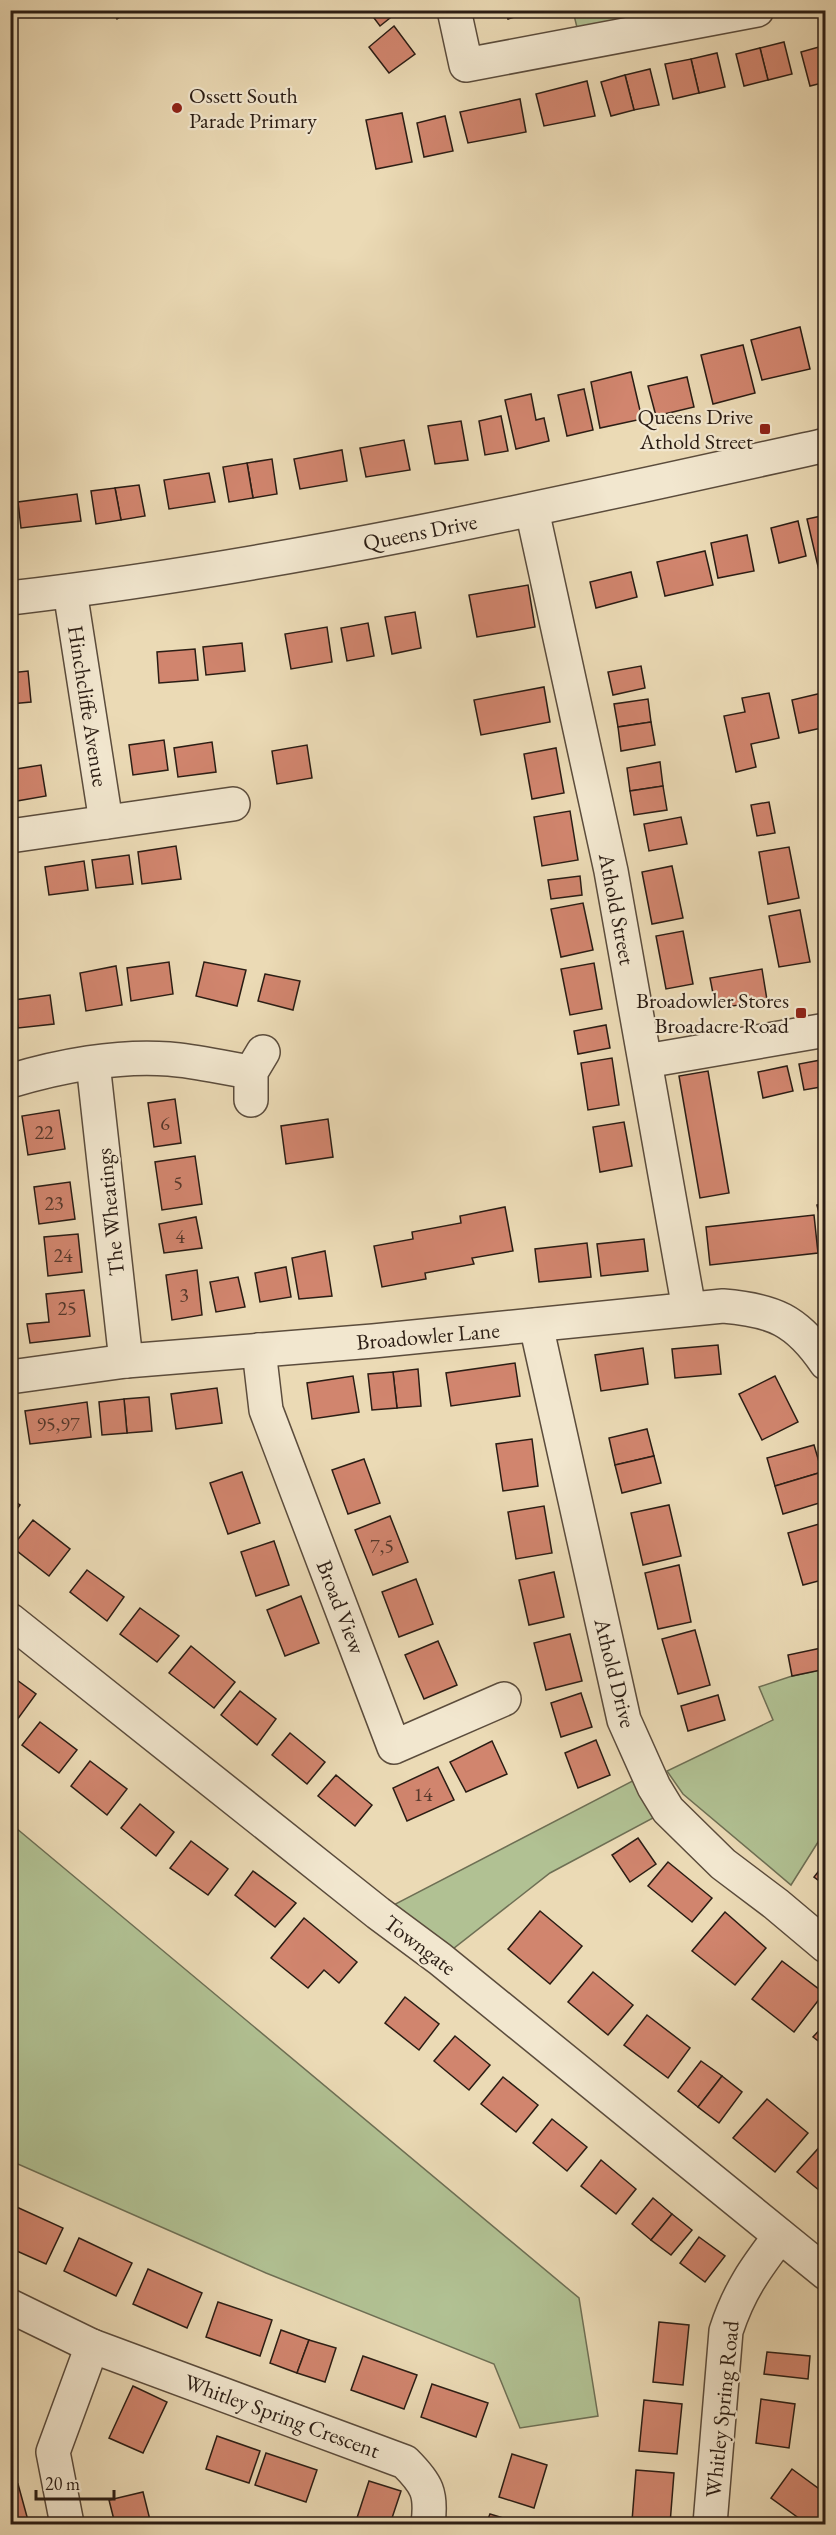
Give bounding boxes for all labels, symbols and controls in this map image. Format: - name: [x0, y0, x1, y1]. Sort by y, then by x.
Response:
- place label: Ossett South Parade Primary: [189, 81, 317, 135]
- marker: Ossett South Parade Primary: [170, 101, 184, 115]
- place label: Queens Drive Athold Street: [638, 402, 753, 456]
- marker: Queens Drive Athold Street: [758, 422, 772, 436]
- street label: Queens Drive: [361, 507, 480, 557]
- street label: Hinchcliffe Avenue: [61, 623, 115, 789]
- street label: Athold Street: [592, 850, 642, 967]
- place label: Broadowler Stores Broadacre Road: [636, 986, 790, 1040]
- marker: Broadowler Stores Broadacre Road: [794, 1006, 808, 1020]
- house number: 6: [160, 1110, 170, 1136]
- house number: 22: [34, 1119, 54, 1145]
- street label: The Wheatings: [89, 1147, 131, 1277]
- house number: 5: [173, 1170, 183, 1196]
- house number: 23: [44, 1190, 64, 1216]
- house number: 4: [175, 1223, 185, 1249]
- house number: 24: [53, 1242, 73, 1268]
- house number: 3: [179, 1282, 189, 1308]
- house number: 25: [57, 1295, 77, 1321]
- street label: Broadowler Lane: [355, 1315, 501, 1357]
- house number: 95,97: [37, 1411, 80, 1437]
- house number: 7,5: [370, 1533, 394, 1559]
- street label: Broad View: [310, 1556, 373, 1659]
- street label: Athold Drive: [587, 1614, 643, 1731]
- house number: 14: [413, 1781, 433, 1807]
- street label: Towngate: [378, 1908, 462, 1982]
- street label: Whitley Spring Road: [698, 2318, 746, 2499]
- street label: Whitley Spring Crescent: [180, 2367, 384, 2465]
- scale bar: [36, 2463, 114, 2501]
- text: 20 m: [45, 2472, 80, 2495]

